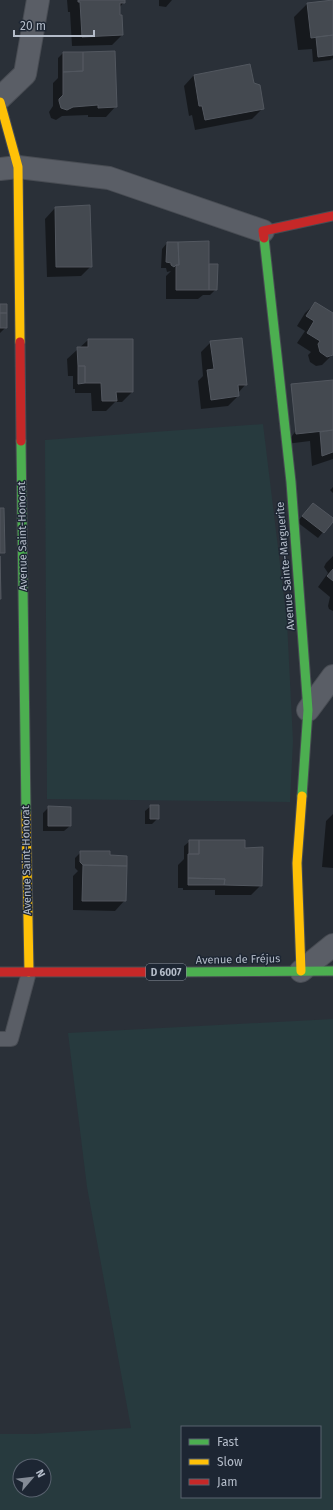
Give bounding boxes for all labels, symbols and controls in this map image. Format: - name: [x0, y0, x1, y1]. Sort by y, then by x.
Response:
- scale bar: [14, 12, 94, 38]
- text: 20 m: [20, 19, 46, 33]
- street label: Avenue Saint-Honorat: [15, 481, 30, 591]
- street label: Avenue Sainte-Marguerite: [273, 501, 298, 631]
- street label: Avenue Saint-Honorat: [19, 805, 34, 915]
- street label: Avenue de Fréjus: [196, 952, 280, 967]
- road number: D 6007: [146, 964, 186, 980]
- legend: [181, 1426, 321, 1498]
- text: Fast: [217, 1435, 239, 1449]
- text: Slow: [217, 1455, 243, 1469]
- north arrow: [12, 1458, 52, 1498]
- text: N: [33, 1467, 48, 1480]
- text: Jam: [217, 1475, 237, 1489]

